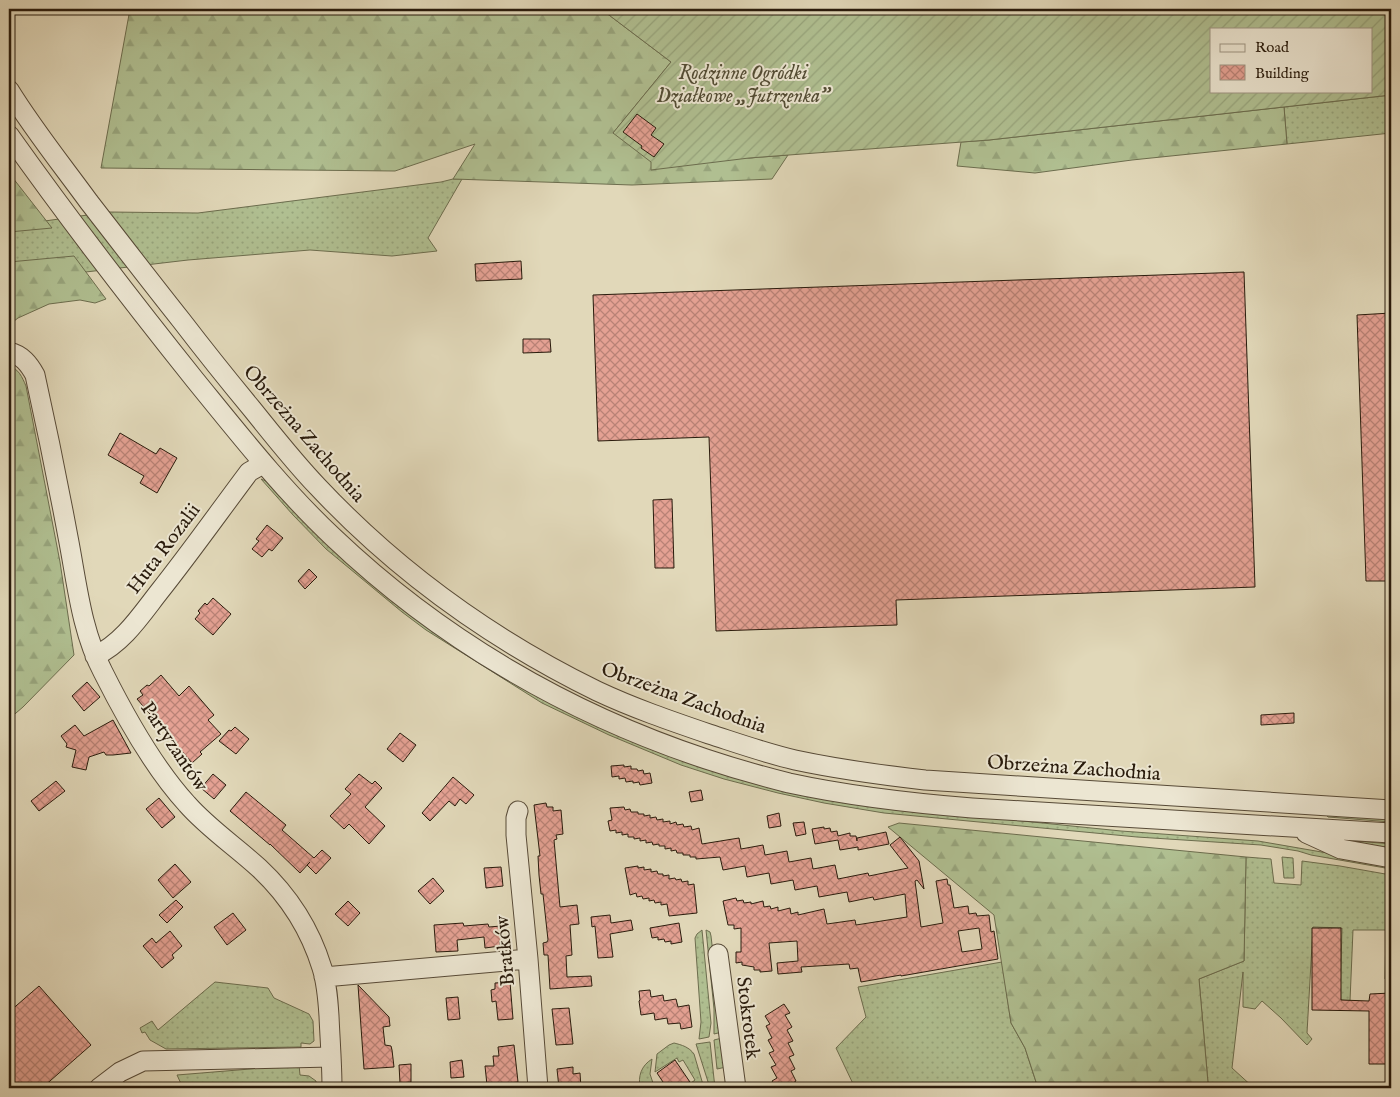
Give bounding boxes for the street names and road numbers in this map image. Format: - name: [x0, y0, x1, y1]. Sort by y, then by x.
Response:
- street label: Obrzeżna Zachodnia: [237, 360, 371, 508]
- street label: Huta Rozalii: [122, 499, 206, 599]
- street label: Obrzeżna Zachodnia: [598, 657, 770, 740]
- street label: Partyzantów: [135, 697, 213, 797]
- street label: Obrzeżna Zachodnia: [986, 750, 1162, 787]
- street label: Bratków: [490, 914, 521, 987]
- street label: Stokrotek: [730, 975, 765, 1061]

